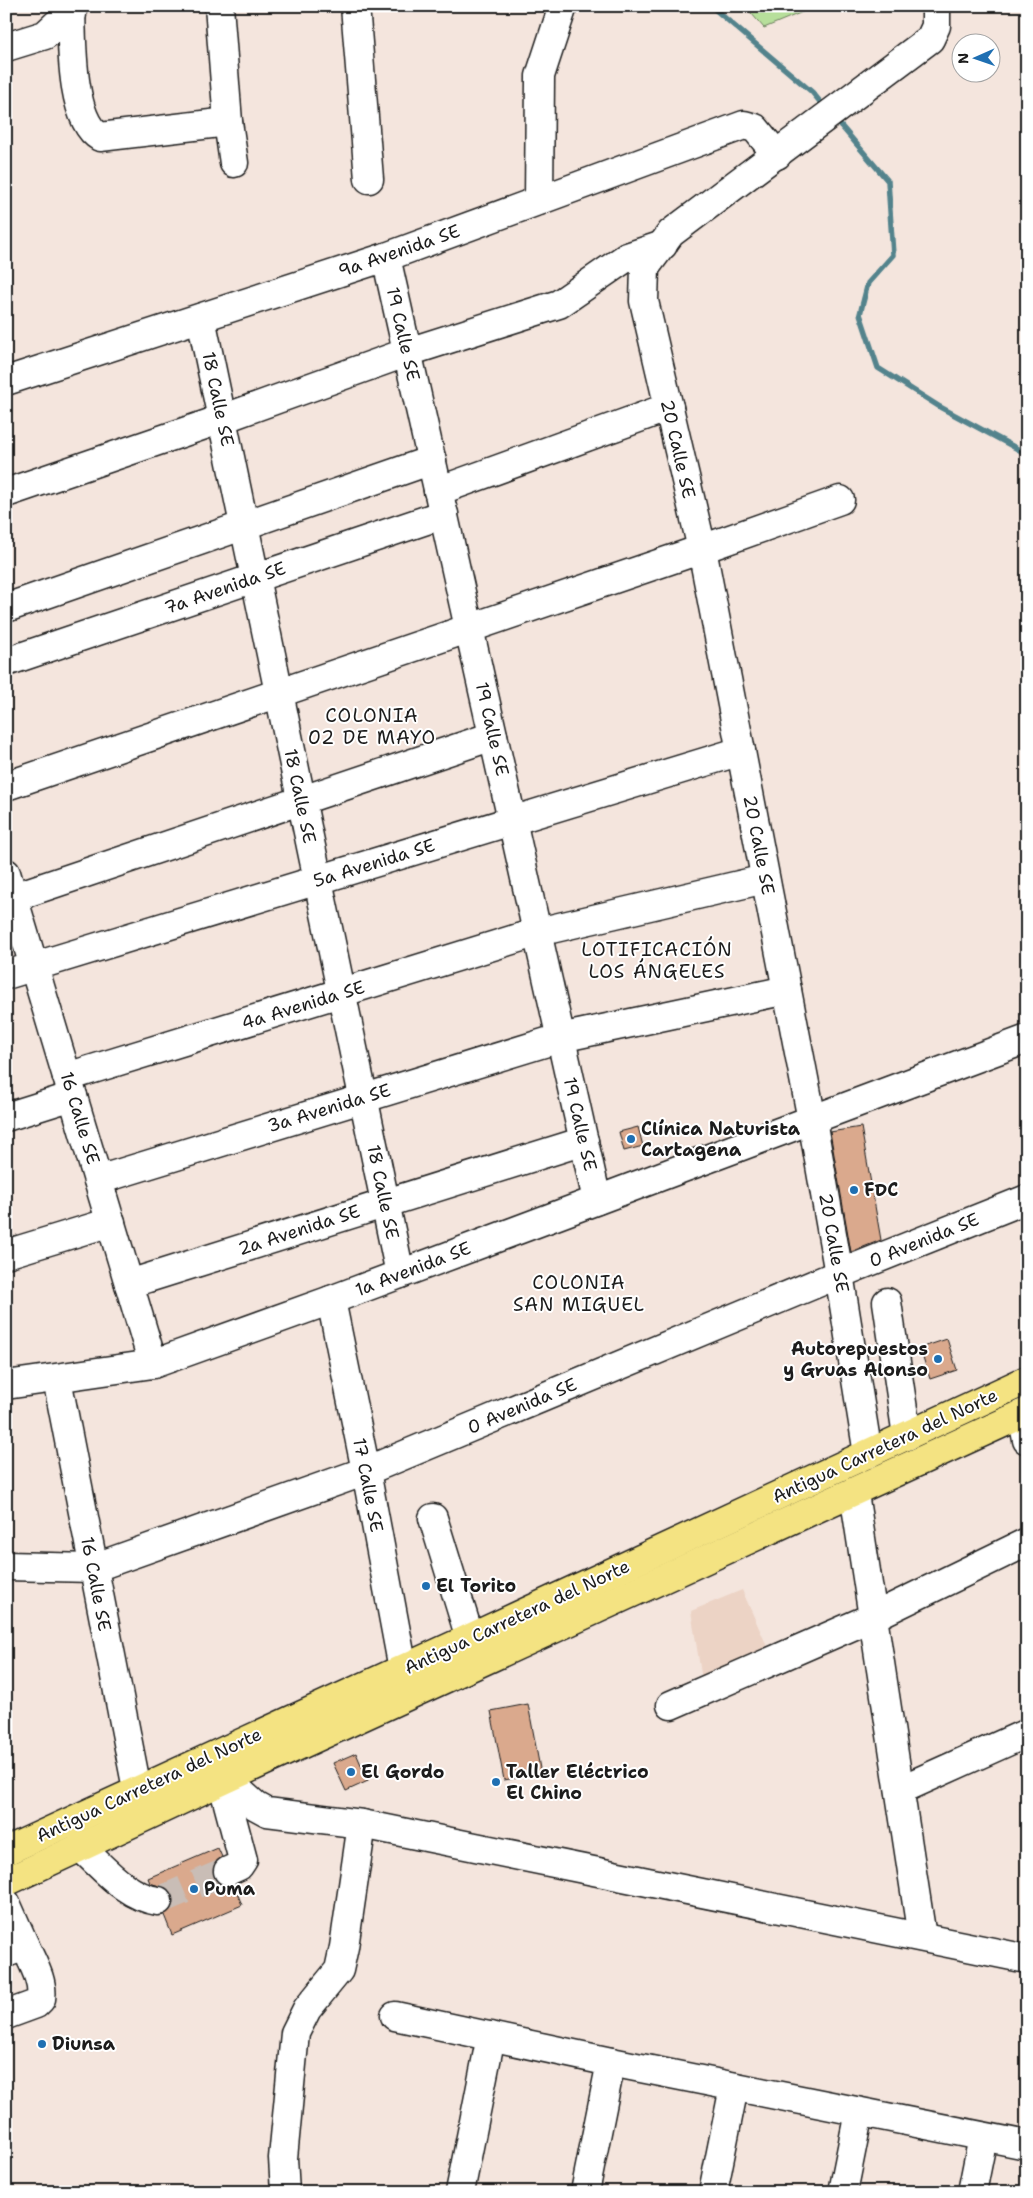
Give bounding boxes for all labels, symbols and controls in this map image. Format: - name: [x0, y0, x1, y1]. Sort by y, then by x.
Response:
- north arrow: [950, 32, 1000, 82]
- text: N: [954, 53, 972, 64]
- street label: 9a Avenida SE: [335, 219, 463, 283]
- street label: 19 Calle SE: [381, 285, 425, 383]
- street label: 18 Calle SE: [196, 349, 240, 449]
- street label: 20 Calle SE: [655, 397, 701, 501]
- street label: 7a Avenida SE: [161, 556, 289, 620]
- street label: 19 Calle SE: [470, 680, 514, 778]
- district label: COLONIA 02 DE MAYO: [308, 703, 436, 750]
- street label: 18 Calle SE: [278, 746, 322, 846]
- street label: 20 Calle SE: [738, 793, 780, 897]
- street label: 5a Avenida SE: [310, 833, 438, 893]
- district label: LOTIFICACIÓN LOS ÁNGELES: [581, 936, 733, 984]
- street label: 4a Avenida SE: [239, 975, 367, 1035]
- street label: 16 Calle SE: [55, 1069, 105, 1167]
- street label: 19 Calle SE: [558, 1075, 602, 1173]
- street label: 3a Avenida SE: [265, 1078, 393, 1138]
- place label: Clínica Naturista Cartagena: [641, 1117, 801, 1162]
- marker: Clínica Naturista Cartagena: [625, 1133, 637, 1145]
- street label: 18 Calle SE: [361, 1142, 405, 1242]
- place label: FDC: [864, 1178, 898, 1202]
- marker: FDC: [848, 1184, 860, 1196]
- street label: 20 Calle SE: [813, 1191, 855, 1295]
- street label: 2a Avenida SE: [235, 1199, 363, 1261]
- street label: 0 Avenida SE: [865, 1207, 983, 1273]
- street label: 1a Avenida SE: [352, 1236, 474, 1302]
- district label: COLONIA SAN MIGUEL: [513, 1270, 645, 1317]
- place label: Autorepuestos y Gruas Alonso: [783, 1337, 928, 1382]
- marker: Autorepuestos y Gruas Alonso: [932, 1353, 944, 1365]
- street label: 0 Avenida SE: [464, 1372, 580, 1440]
- street label: Antigua Carretera del Norte: [768, 1383, 1002, 1509]
- street label: 17 Calle SE: [347, 1436, 389, 1534]
- street label: 16 Calle SE: [75, 1535, 117, 1633]
- street label: Antigua Carretera del Norte: [400, 1554, 634, 1680]
- place label: El Torito: [436, 1574, 516, 1598]
- marker: El Torito: [420, 1580, 432, 1592]
- street label: Antigua Carretera del Norte: [32, 1722, 266, 1848]
- place label: El Gordo: [361, 1760, 444, 1784]
- place label: Taller Eléctrico El Chino: [506, 1760, 649, 1805]
- marker: El Gordo: [345, 1766, 357, 1778]
- marker: Taller Eléctrico El Chino: [490, 1776, 502, 1788]
- place label: Puma: [204, 1877, 256, 1901]
- marker: Puma: [188, 1883, 200, 1895]
- place label: Diunsa: [52, 2032, 116, 2056]
- marker: Diunsa: [36, 2038, 48, 2050]

